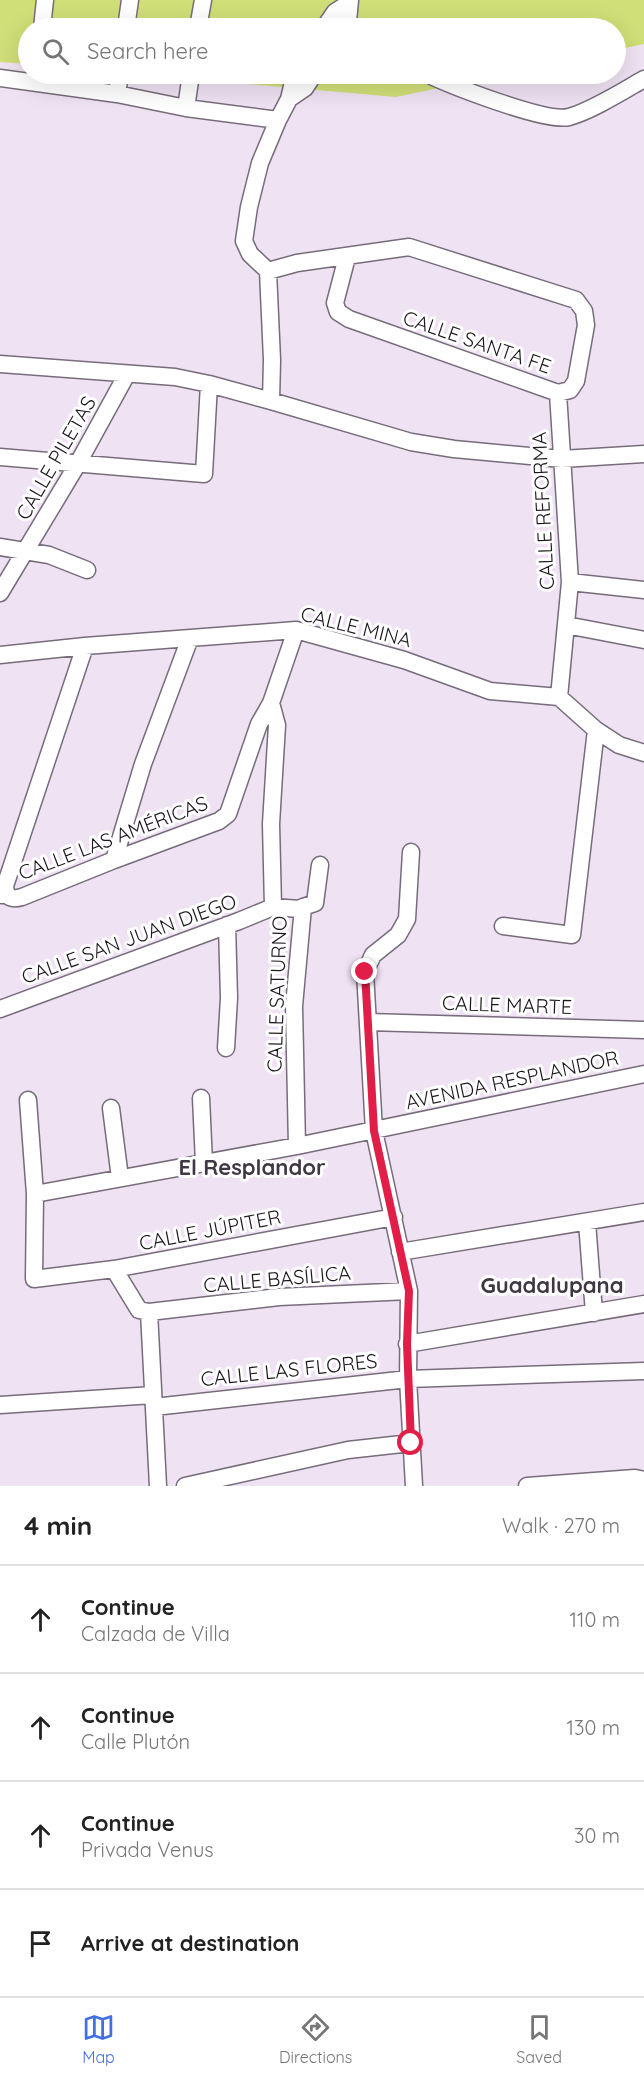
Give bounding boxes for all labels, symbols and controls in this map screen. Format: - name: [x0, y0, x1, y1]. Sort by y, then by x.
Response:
- search box: [18, 18, 626, 84]
- icon: search: [39, 35, 72, 68]
- text: Search here: [87, 37, 208, 65]
- street label: CALLE SANTA FE: [400, 304, 555, 379]
- street label: CALLE PILETAS: [10, 392, 101, 524]
- street label: CALLE REFORMA: [526, 431, 559, 591]
- street label: CALLE MINA: [298, 601, 414, 652]
- street label: CALLE LAS AMÉRICAS: [15, 790, 211, 885]
- street label: CALLE SAN JUAN DIEGO: [18, 888, 240, 989]
- street label: CALLE SATURNO: [261, 915, 292, 1073]
- route end: [351, 958, 377, 984]
- street label: CALLE MARTE: [442, 990, 572, 1019]
- street label: AVENIDA RESPLANDOR: [403, 1045, 621, 1114]
- district label: El Resplandor: [178, 1153, 326, 1181]
- street label: CALLE JÚPITER: [137, 1204, 283, 1255]
- street label: CALLE BASÍLICA: [202, 1260, 352, 1297]
- district label: Guadalupana: [481, 1271, 623, 1299]
- street label: CALLE LAS FLORES: [199, 1348, 379, 1391]
- route start: [397, 1429, 423, 1455]
- text: 4 min: [24, 1509, 92, 1542]
- text: Walk · 270 m: [502, 1513, 620, 1538]
- text: Continue: [81, 1593, 175, 1621]
- icon: ahead: [24, 1603, 57, 1636]
- text: 110 m: [570, 1607, 620, 1632]
- text: Calzada de Villa: [81, 1621, 230, 1646]
- text: Continue: [81, 1701, 175, 1729]
- icon: ahead: [24, 1711, 57, 1744]
- text: 130 m: [567, 1715, 620, 1740]
- text: Calle Plutón: [81, 1729, 190, 1754]
- text: Continue: [81, 1809, 175, 1837]
- icon: ahead: [24, 1819, 57, 1852]
- text: 30 m: [574, 1823, 620, 1848]
- text: Privada Venus: [81, 1837, 214, 1862]
- icon: arrive: [24, 1927, 57, 1960]
- text: Arrive at destination: [81, 1929, 299, 1957]
- tab: Map: [82, 2011, 115, 2067]
- tab: Directions: [279, 2011, 352, 2067]
- tab: Saved: [516, 2011, 562, 2067]

